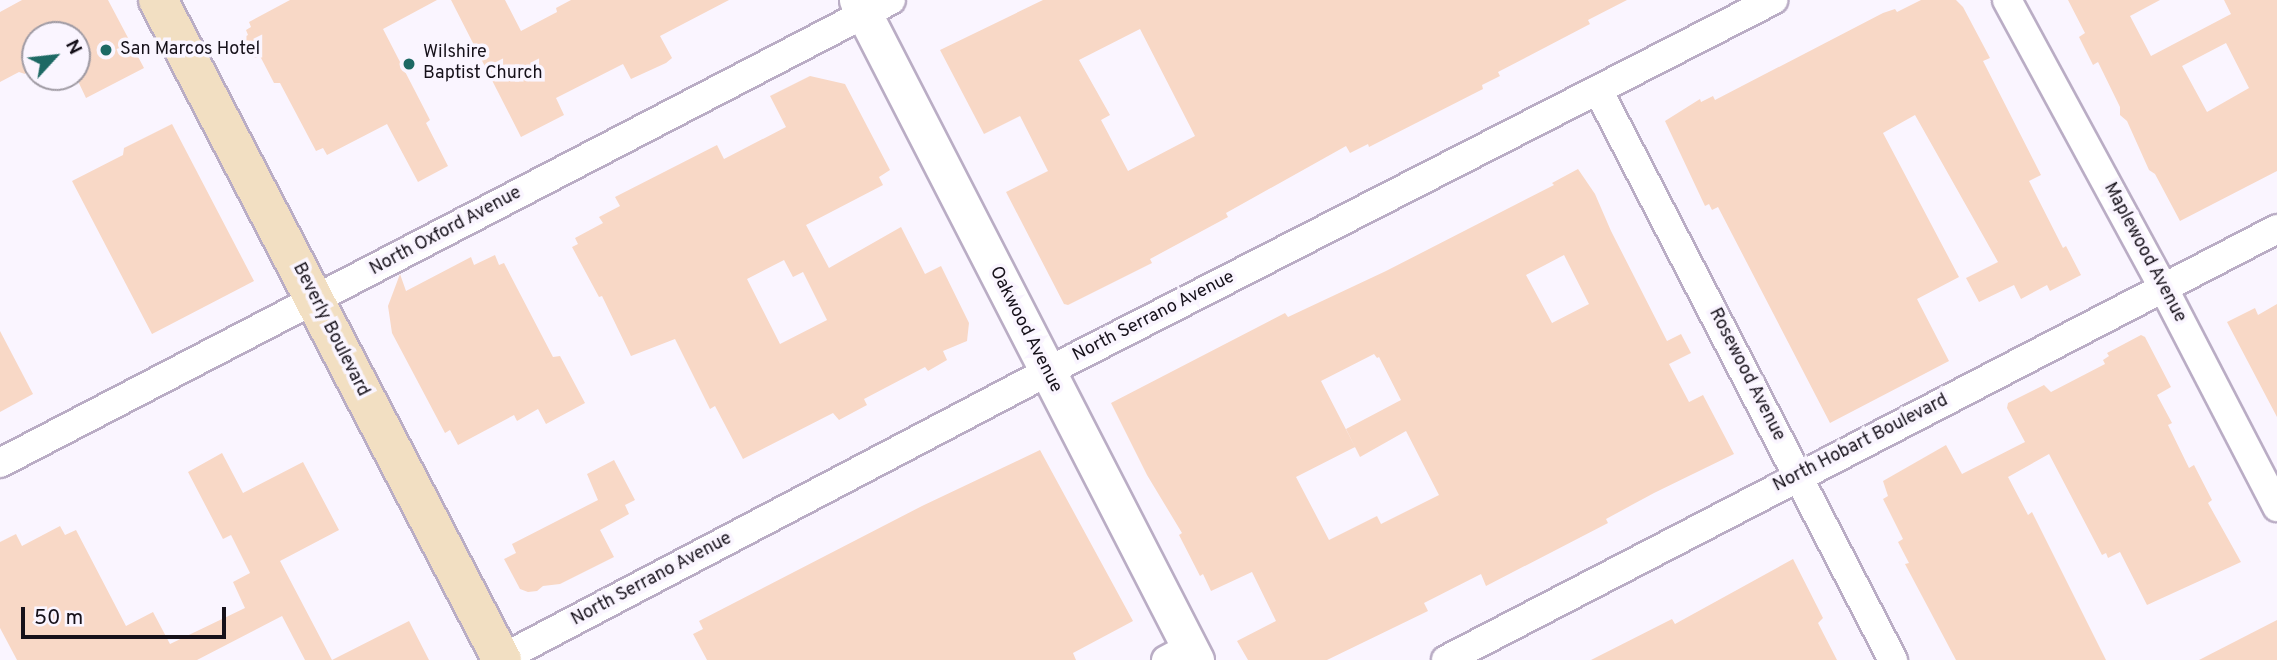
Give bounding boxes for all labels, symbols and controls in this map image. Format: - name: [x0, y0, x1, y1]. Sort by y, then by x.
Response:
- north arrow: [21, 21, 91, 91]
- text: N: [59, 36, 87, 59]
- place label: San Marcos Hotel: [120, 39, 260, 61]
- marker: San Marcos Hotel: [98, 42, 114, 58]
- place label: Wilshire Baptist Church: [423, 43, 543, 86]
- marker: Wilshire Baptist Church: [401, 56, 417, 72]
- street label: Maplewood Avenue: [2098, 179, 2190, 327]
- street label: North Oxford Avenue: [366, 183, 526, 281]
- street label: Beverly Boulevard: [287, 260, 373, 400]
- street label: Oakwood Avenue: [984, 263, 1066, 397]
- street label: North Serrano Avenue: [1069, 267, 1239, 367]
- street label: Rosewood Avenue: [1703, 305, 1789, 445]
- street label: North Hobart Boulevard: [1770, 391, 1952, 497]
- street label: North Serrano Avenue: [568, 528, 736, 632]
- scale bar: [24, 594, 229, 638]
- text: 50 m: [34, 605, 83, 632]

